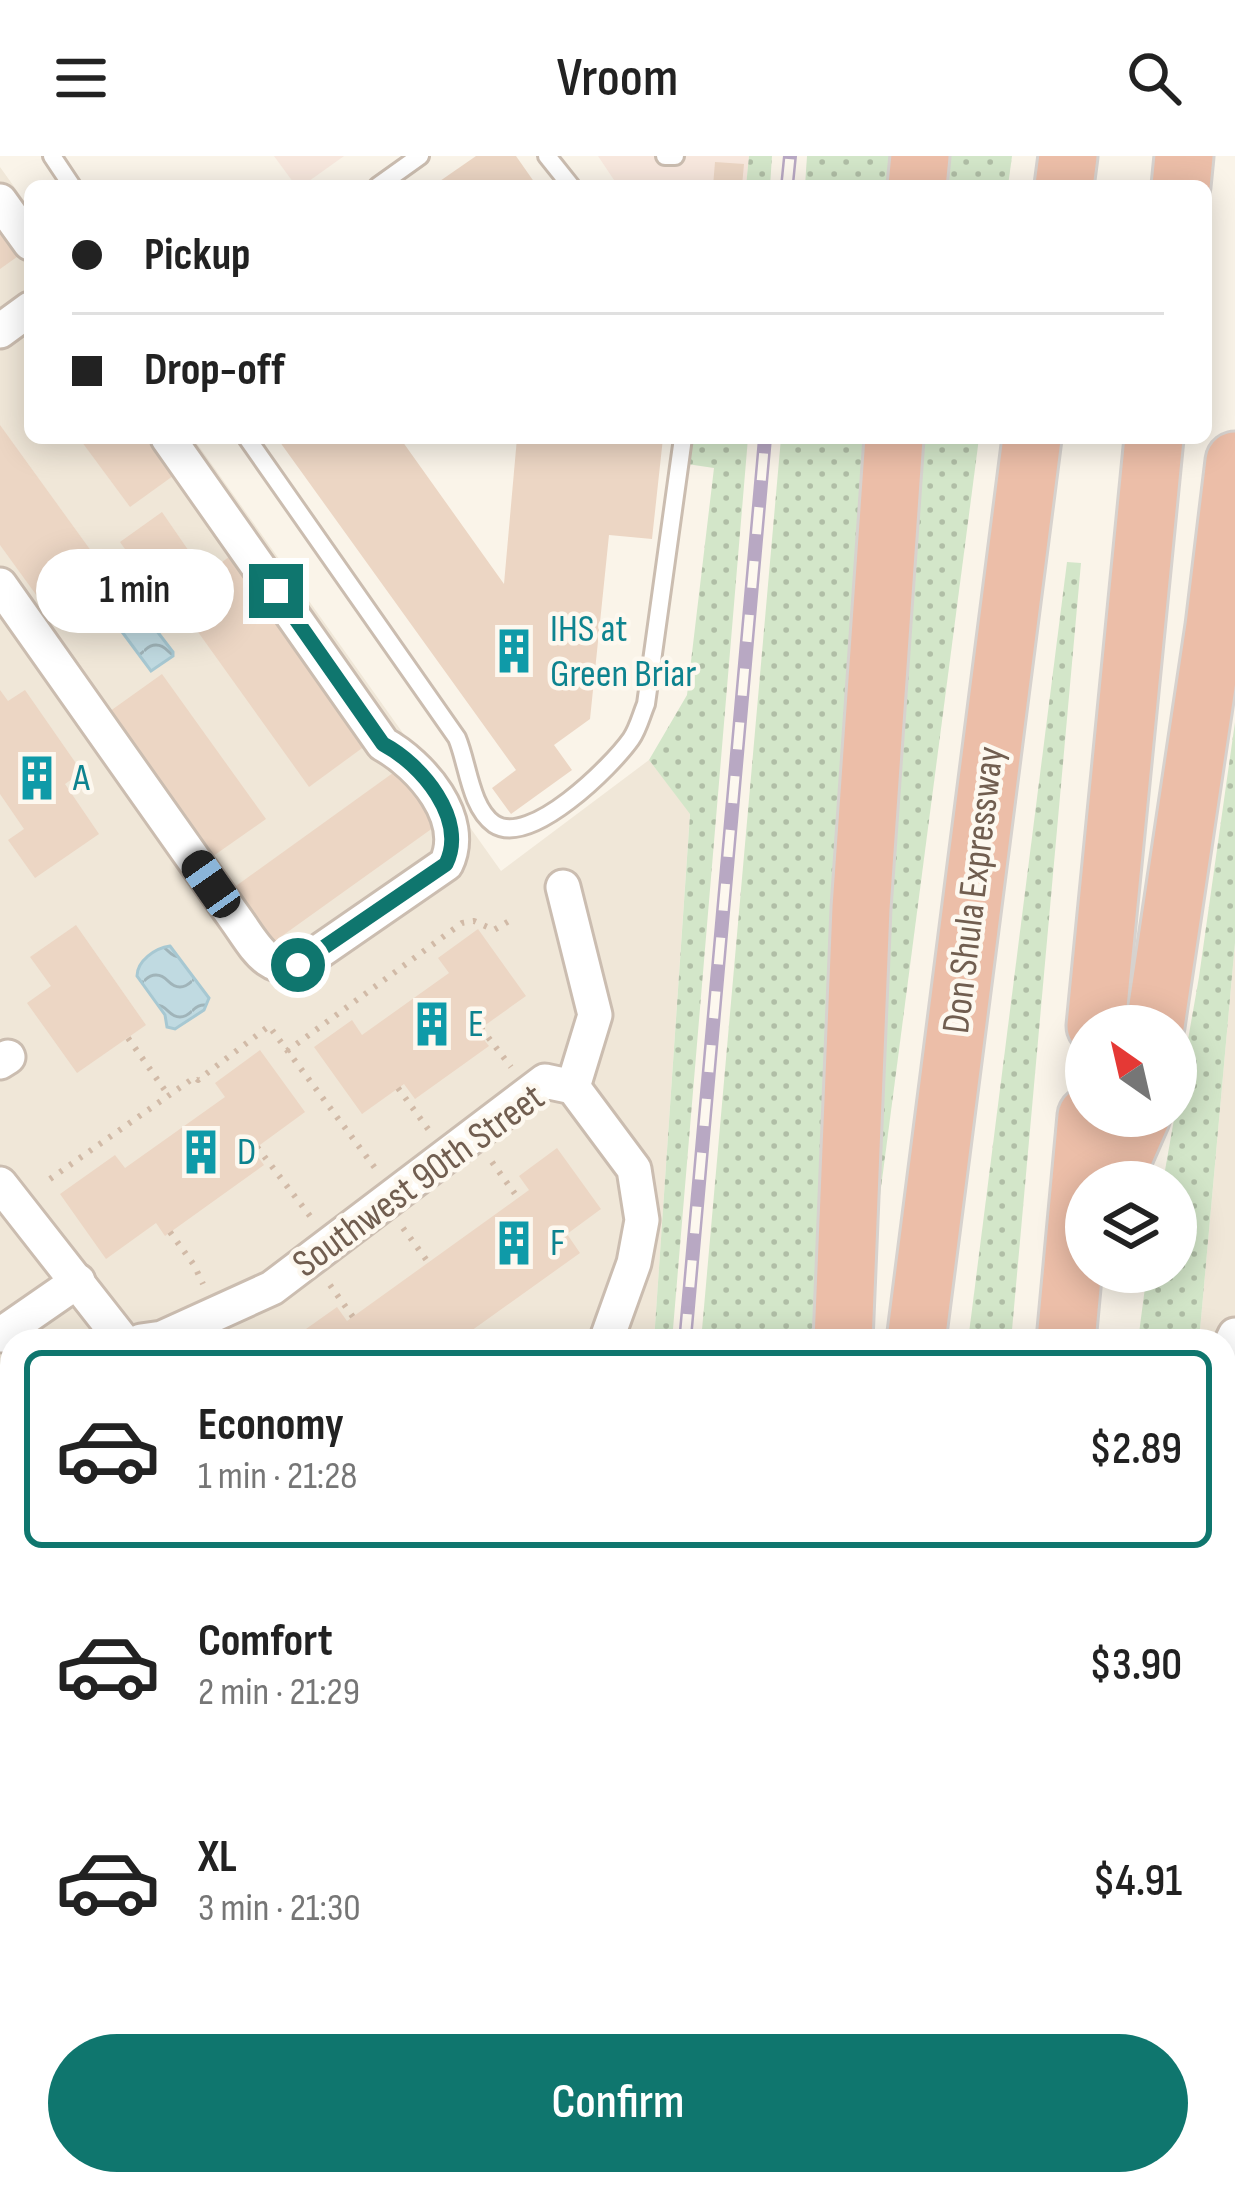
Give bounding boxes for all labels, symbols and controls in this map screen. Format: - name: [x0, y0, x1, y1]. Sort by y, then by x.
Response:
- icon: menu: [48, 45, 114, 111]
- icon: search: [1121, 45, 1187, 111]
- text: Vroom: [557, 46, 678, 111]
- text: Pickup: [144, 228, 251, 283]
- text: Drop-off: [144, 343, 285, 398]
- callout: 1 min: [36, 549, 234, 633]
- route end: [249, 564, 303, 618]
- text: 1 min: [100, 567, 170, 614]
- place label: IHS at Green Briar: [550, 606, 696, 698]
- building icon: IHS at Green Briar: [489, 626, 539, 676]
- street label: Don Shula Expressway: [933, 744, 1015, 1036]
- building icon: A: [12, 753, 62, 803]
- place label: A: [72, 755, 90, 802]
- car: [176, 844, 246, 924]
- route start: [271, 938, 325, 992]
- building icon: E: [407, 999, 457, 1049]
- place label: E: [468, 1001, 484, 1048]
- north arrow: [1065, 1005, 1197, 1137]
- map controls: [1065, 1005, 1197, 1293]
- street label: Southwest 90th Street: [284, 1074, 554, 1288]
- building icon: D: [176, 1127, 226, 1177]
- place label: D: [237, 1129, 256, 1176]
- button: layers: [1065, 1161, 1197, 1293]
- building icon: F: [489, 1218, 539, 1268]
- place label: F: [550, 1220, 565, 1267]
- icon: car: [54, 1395, 162, 1503]
- text: Economy: [198, 1398, 344, 1453]
- text: $2.89: [1089, 1422, 1182, 1477]
- text: 1 min · 21:28: [198, 1453, 357, 1500]
- icon: car: [54, 1611, 162, 1719]
- text: Comfort: [198, 1614, 333, 1669]
- text: $3.90: [1089, 1638, 1182, 1693]
- text: 2 min · 21:29: [198, 1669, 360, 1716]
- icon: car: [54, 1827, 162, 1935]
- text: XL: [198, 1830, 237, 1885]
- text: $4.91: [1093, 1854, 1182, 1909]
- text: 3 min · 21:30: [198, 1885, 361, 1932]
- button: Confirm: [48, 2034, 1188, 2172]

